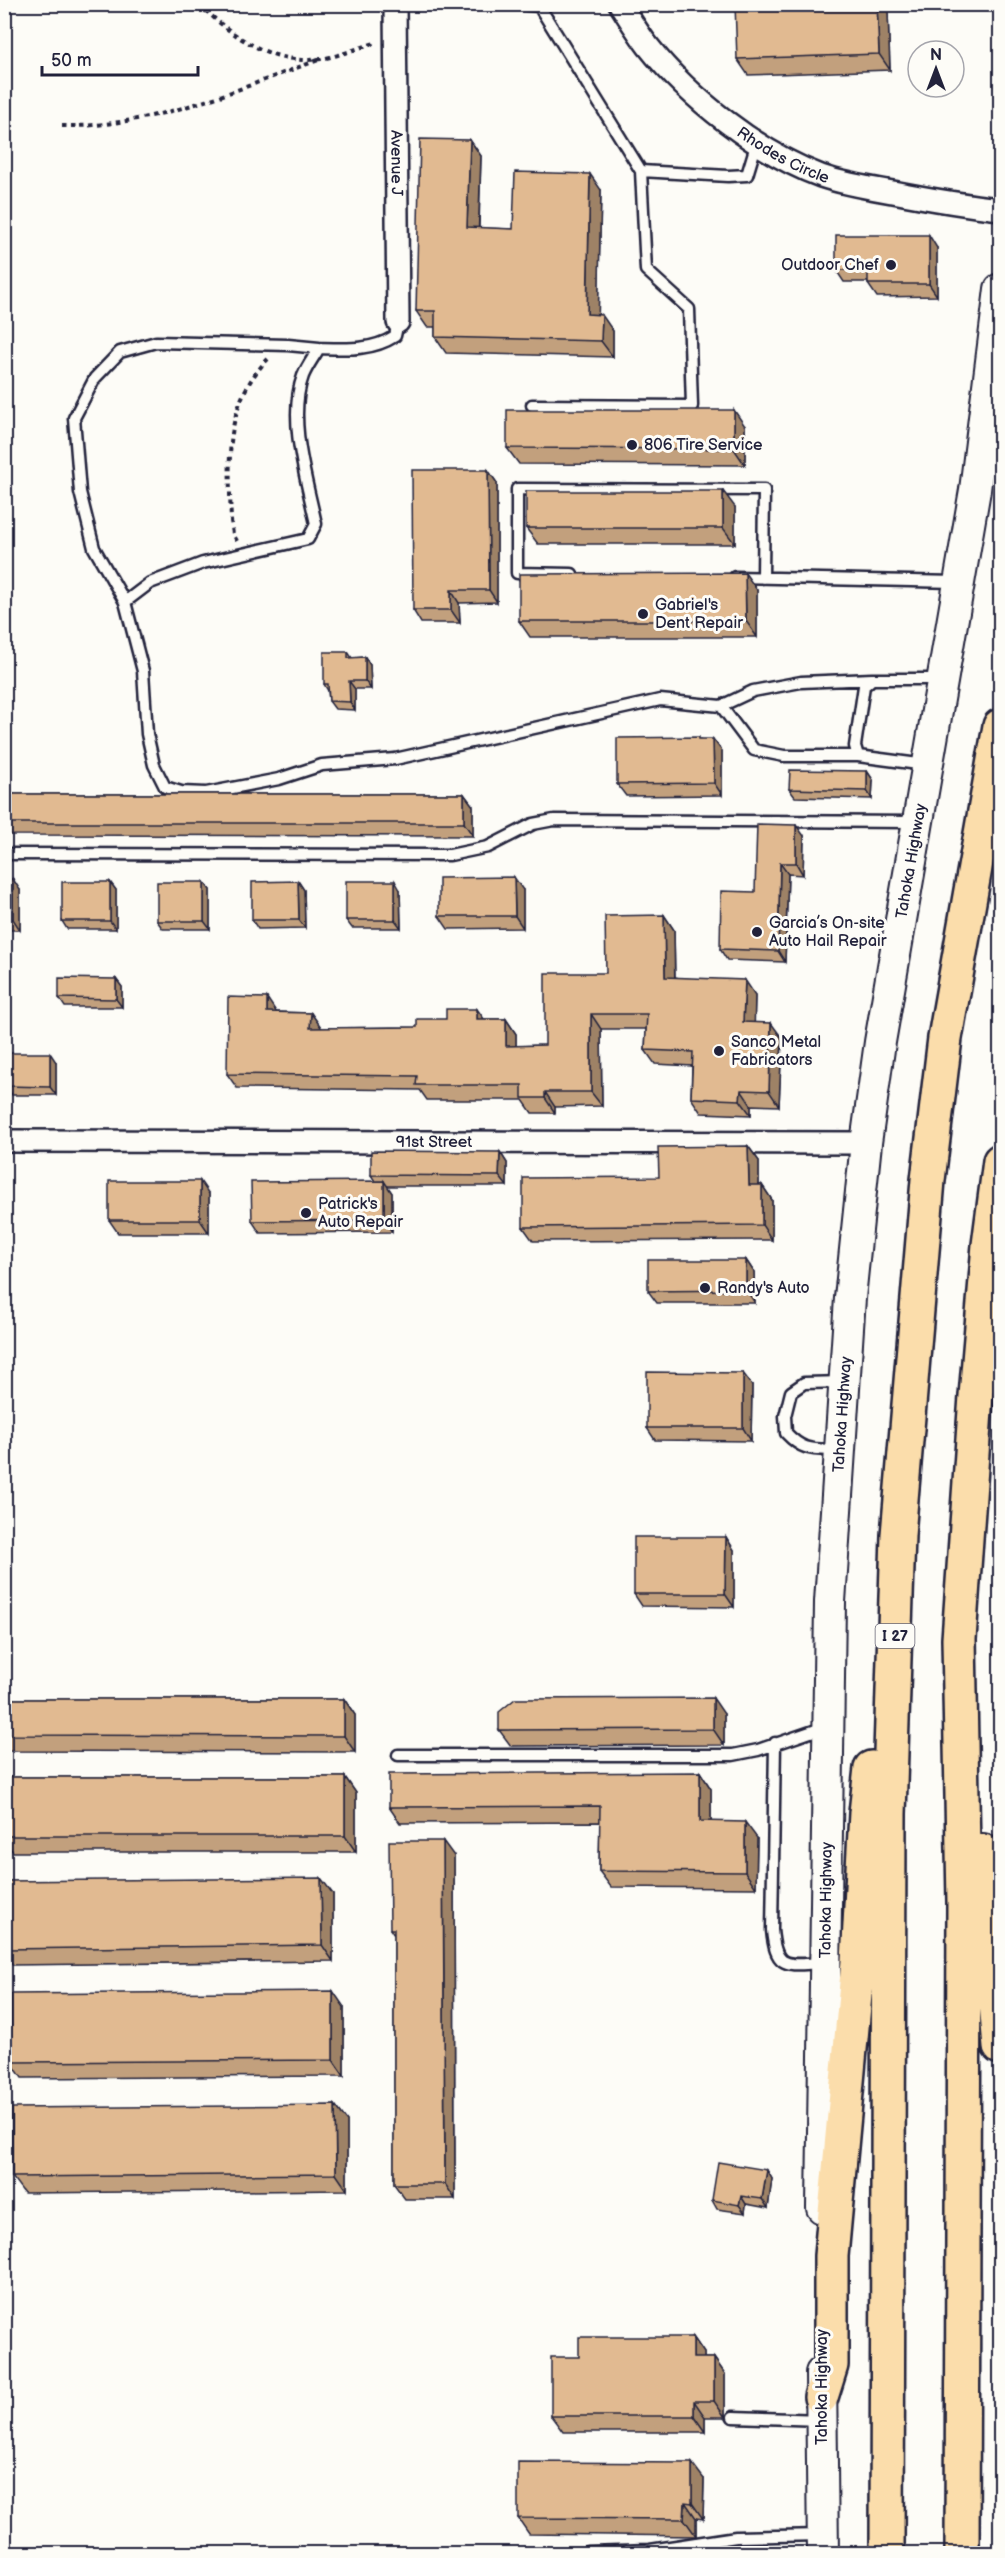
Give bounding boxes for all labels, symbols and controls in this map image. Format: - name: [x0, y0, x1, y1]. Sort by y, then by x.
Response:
- scale bar: [42, 39, 198, 77]
- north arrow: [906, 39, 966, 99]
- text: N: [930, 46, 942, 65]
- text: 50 m: [51, 50, 92, 71]
- street label: Rhodes Circle: [733, 123, 832, 188]
- street label: Avenue J: [387, 130, 406, 196]
- place label: Outdoor Chef: [781, 256, 879, 275]
- marker: Outdoor Chef: [884, 258, 898, 272]
- place label: 806 Tire Service: [644, 436, 763, 455]
- marker: 806 Tire Service: [625, 438, 639, 452]
- place label: Gabriel's Dent Repair: [655, 596, 743, 633]
- marker: Gabriel's Dent Repair: [636, 607, 650, 621]
- street label: Tahoka Highway: [892, 802, 930, 920]
- place label: Garcia’s On-site Auto Hail Repair: [769, 914, 887, 951]
- marker: Garcia’s On-site Auto Hail Repair: [750, 925, 764, 939]
- place label: Sanco Metal Fabricators: [731, 1033, 821, 1070]
- marker: Sanco Metal Fabricators: [712, 1044, 726, 1058]
- street label: 91st Street: [396, 1132, 472, 1152]
- place label: Patrick's Auto Repair: [318, 1195, 403, 1232]
- marker: Patrick's Auto Repair: [299, 1206, 313, 1220]
- place label: Randy's Auto: [717, 1279, 810, 1298]
- marker: Randy's Auto: [698, 1281, 712, 1295]
- street label: Tahoka Highway: [829, 1355, 856, 1473]
- road number: I 27: [876, 1624, 914, 1648]
- street label: Tahoka Highway: [816, 1841, 836, 1958]
- street label: Tahoka Highway: [813, 2328, 832, 2445]

